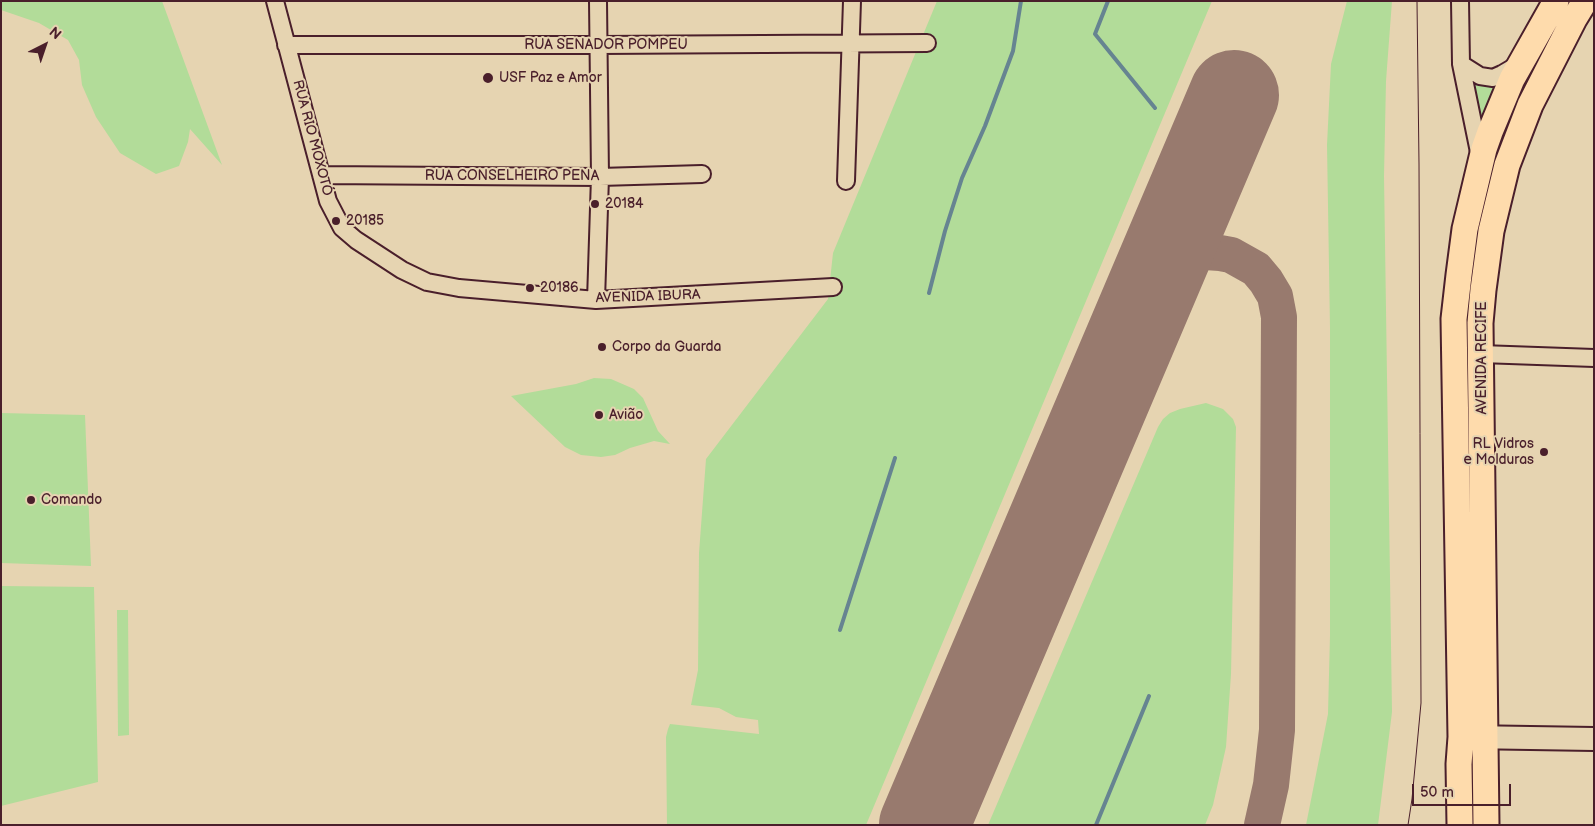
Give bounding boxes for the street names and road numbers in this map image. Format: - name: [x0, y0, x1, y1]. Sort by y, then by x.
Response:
- street label: RUA SENADOR POMPEU: [524, 37, 688, 53]
- street label: RUA RIO MOXOTÓ: [288, 78, 336, 198]
- street label: RUA CONSELHEIRO PENA: [425, 168, 599, 184]
- street label: AVENIDA IBURA: [595, 287, 701, 307]
- street label: AVENIDA RECIFE: [1474, 301, 1490, 415]

